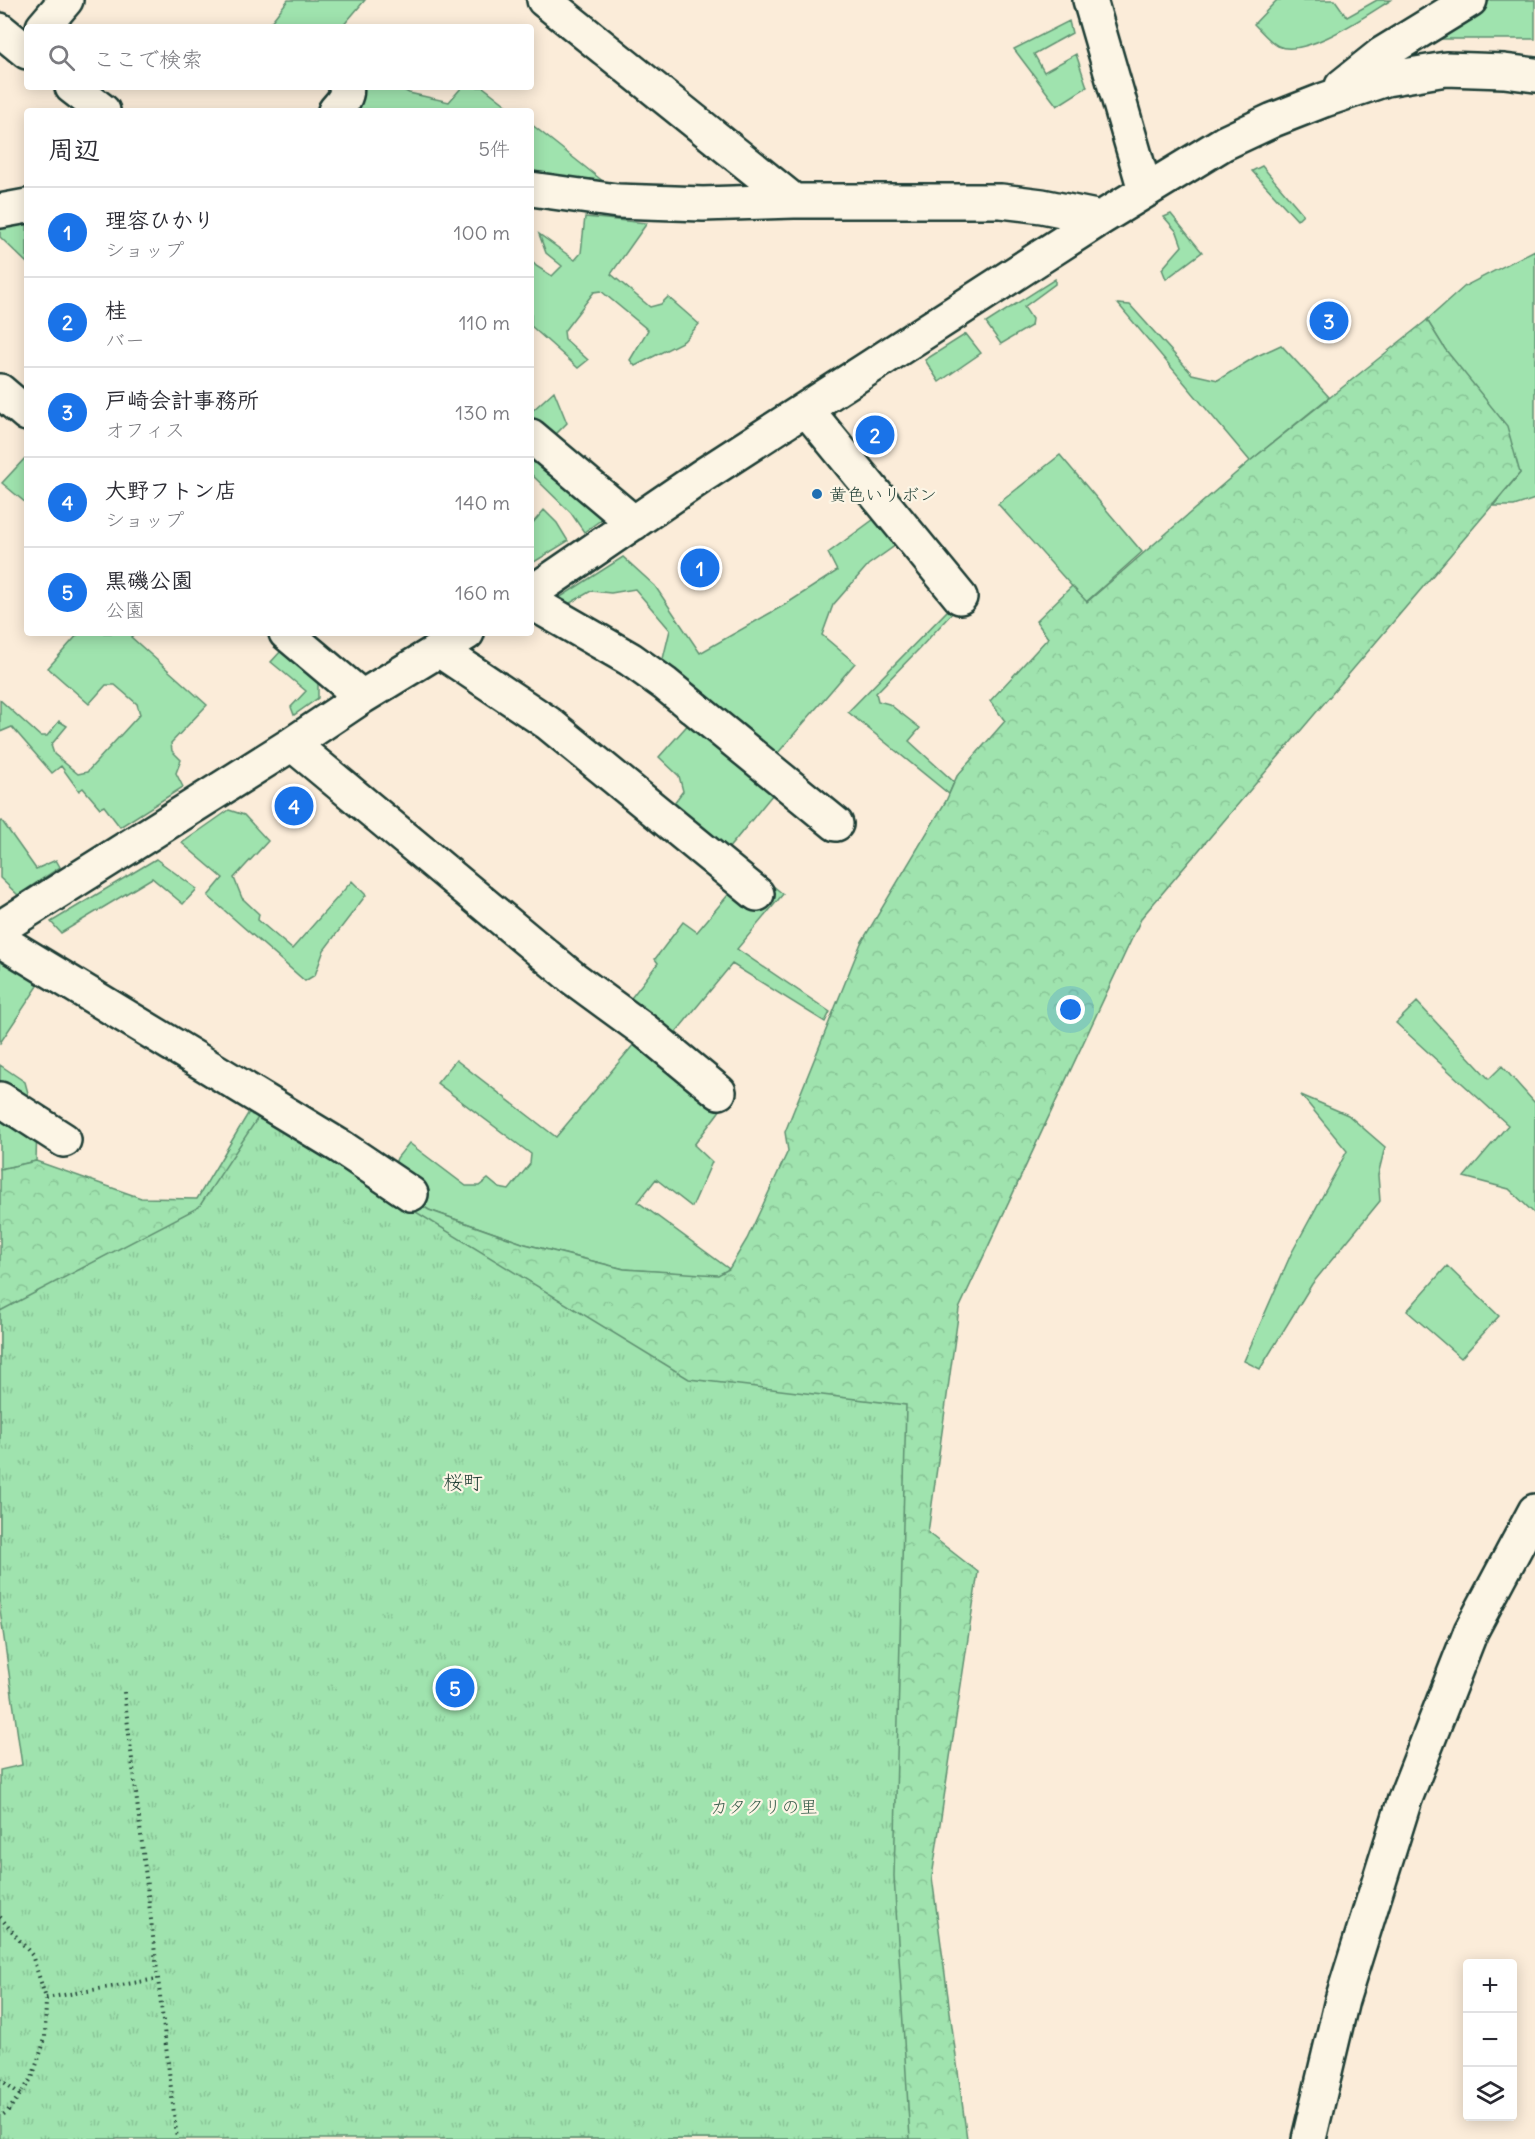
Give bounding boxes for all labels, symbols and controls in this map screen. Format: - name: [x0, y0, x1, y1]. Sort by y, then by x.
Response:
- search box: [24, 24, 534, 90]
- icon: search: [45, 41, 78, 74]
- text: ここで検索: [93, 45, 203, 73]
- text: 周辺: [48, 133, 100, 166]
- text: 5件: [479, 136, 510, 161]
- text: 理容ひかり: [105, 206, 215, 234]
- text: 1: [64, 220, 71, 245]
- text: 100 m: [453, 220, 510, 245]
- text: ショップ: [105, 237, 184, 262]
- text: 桂: [105, 296, 127, 324]
- pin: 3: [1310, 298, 1348, 344]
- text: 2: [62, 310, 73, 335]
- text: 110 m: [459, 310, 510, 335]
- text: バー: [105, 327, 145, 352]
- text: 戸崎会計事務所: [105, 386, 259, 414]
- text: 3: [62, 400, 73, 425]
- text: 130 m: [455, 400, 510, 425]
- pin: 2: [856, 412, 894, 458]
- text: オフィス: [105, 417, 185, 442]
- text: 大野フトン店: [105, 476, 237, 504]
- place label: 黄色いリボン: [829, 483, 937, 506]
- marker: 黄色いリボン: [810, 487, 824, 501]
- text: 4: [62, 490, 73, 515]
- text: 140 m: [455, 490, 510, 515]
- text: ショップ: [105, 507, 184, 532]
- pin: 1: [680, 546, 720, 590]
- text: 黒磯公園: [105, 566, 193, 594]
- text: 5: [62, 580, 73, 605]
- text: 160 m: [455, 580, 510, 605]
- text: 公園: [105, 597, 145, 622]
- pin: 4: [274, 784, 314, 828]
- your location: [1056, 995, 1085, 1024]
- district label: 桜町: [443, 1469, 483, 1494]
- pin: 5: [436, 1666, 474, 1710]
- park label: カタクリの里: [710, 1795, 818, 1818]
- map controls: [1463, 1959, 1517, 2121]
- button: +: [1463, 1959, 1517, 2013]
- button: −: [1463, 2013, 1517, 2067]
- button: layers: [1463, 2067, 1517, 2121]

